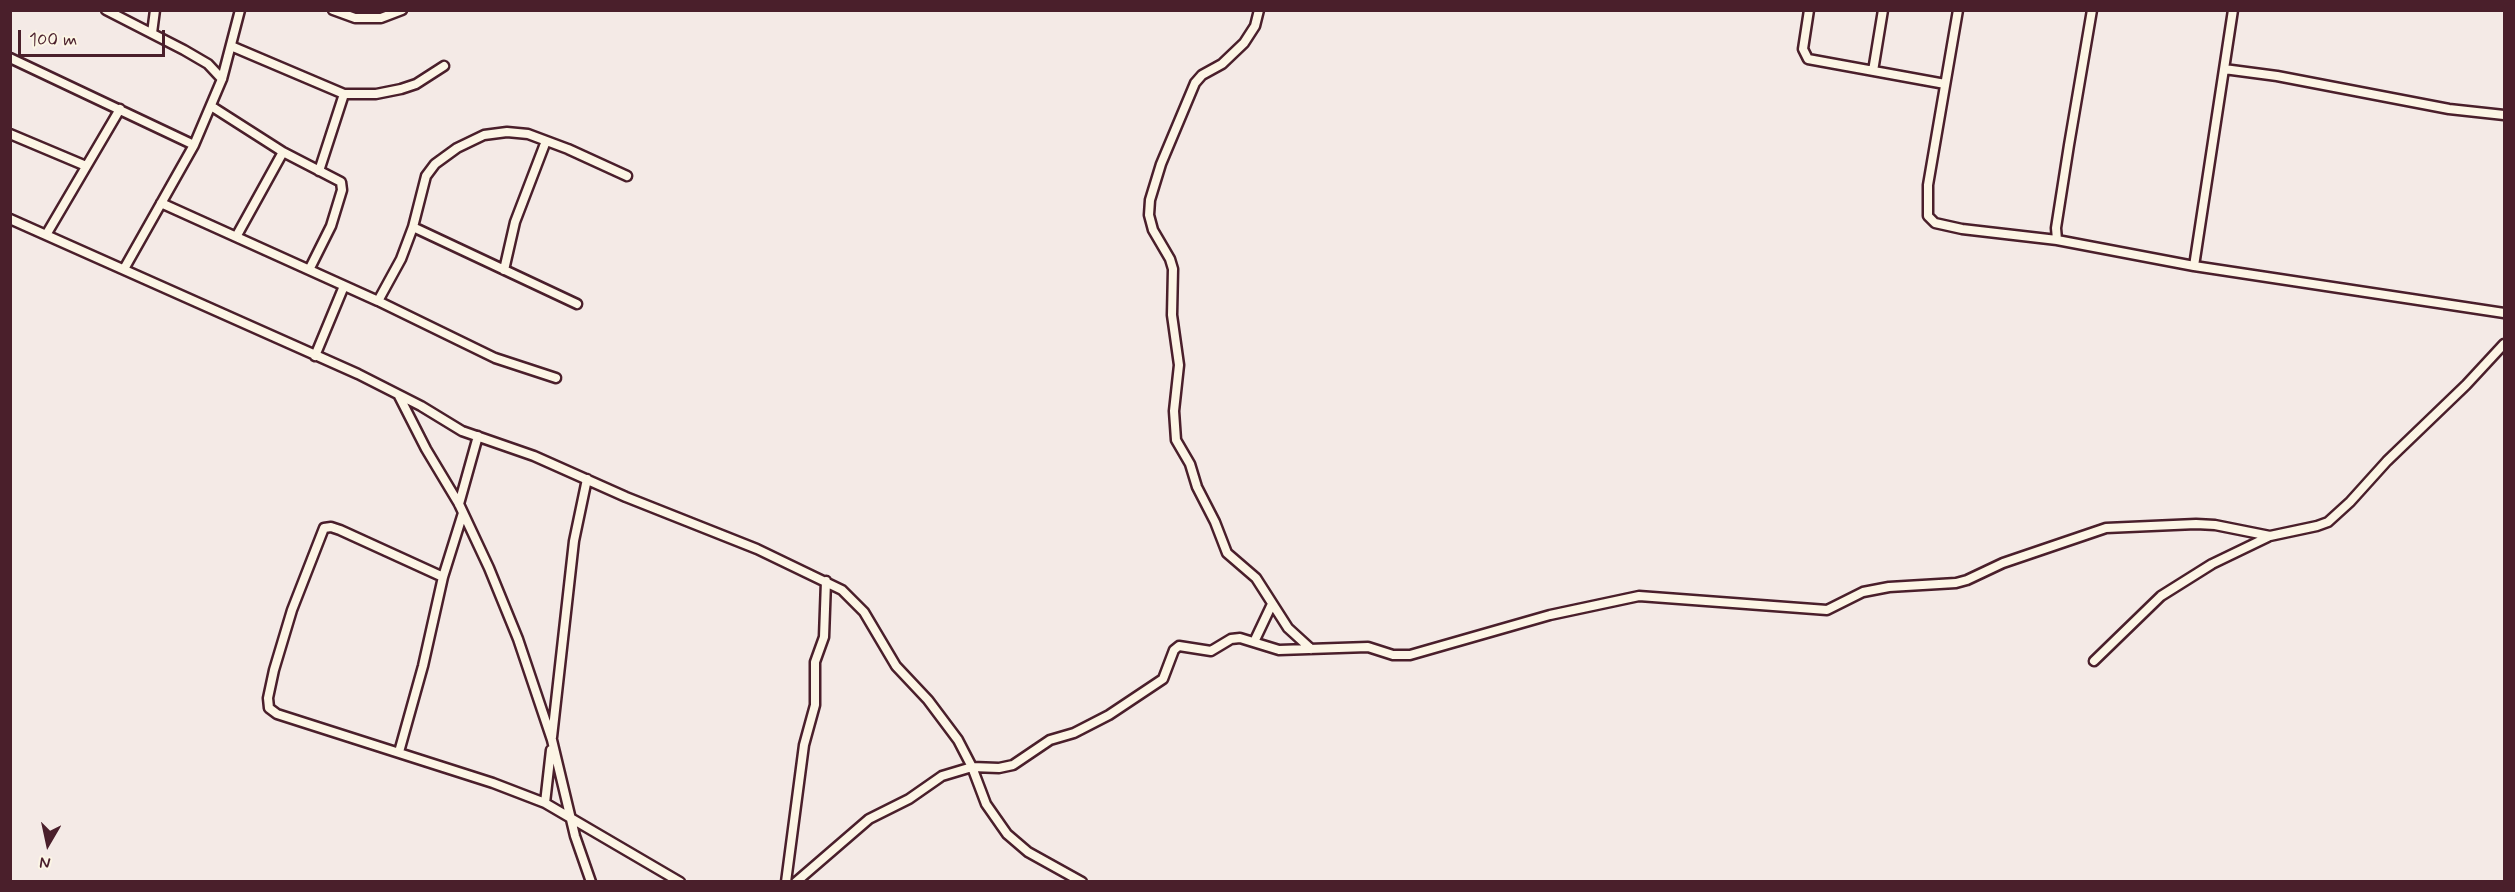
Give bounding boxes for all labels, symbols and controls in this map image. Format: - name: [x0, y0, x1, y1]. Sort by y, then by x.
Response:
- scale bar: [21, 18, 168, 56]
- text: 100 m: [29, 28, 77, 52]
- north arrow: [18, 814, 78, 874]
- text: N: [38, 851, 52, 873]

